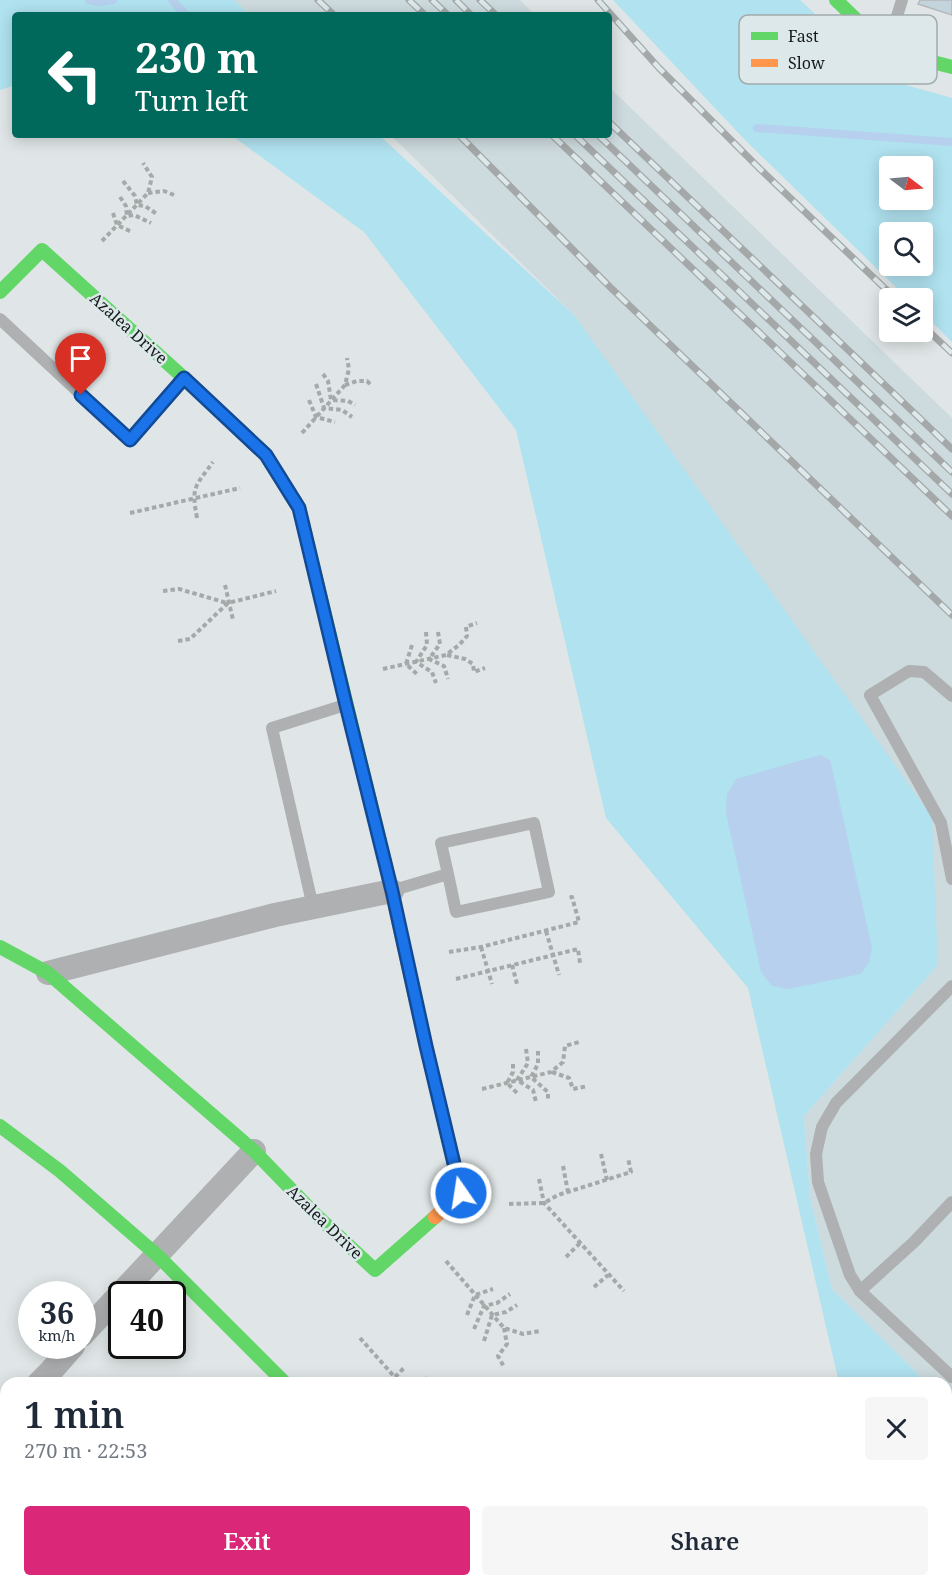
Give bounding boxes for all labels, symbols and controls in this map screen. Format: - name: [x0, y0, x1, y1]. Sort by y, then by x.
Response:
- legend: [739, 15, 937, 84]
- text: Fast: [788, 25, 819, 47]
- text: 230 m: [135, 28, 259, 85]
- icon: left: [36, 36, 114, 114]
- text: Slow: [788, 52, 825, 74]
- text: Turn left: [135, 82, 248, 119]
- north arrow: [879, 156, 933, 210]
- map controls: [879, 156, 933, 342]
- button: search: [879, 222, 933, 276]
- street label: Azalea Drive: [85, 287, 173, 369]
- button: layers: [879, 288, 933, 342]
- pin: [55, 333, 106, 395]
- icon: arrive: [64, 342, 97, 375]
- position arrow: [429, 1161, 493, 1225]
- street label: Azalea Drive: [282, 1180, 368, 1264]
- speed limit sign: 40: [108, 1281, 186, 1359]
- text: 36: [40, 1292, 74, 1333]
- text: km/h: [39, 1325, 75, 1345]
- text: 1 min: [24, 1390, 125, 1439]
- button: close: [865, 1397, 928, 1460]
- text: 270 m · 22:53: [24, 1437, 147, 1464]
- button: Exit: [24, 1506, 470, 1575]
- button: Share: [482, 1506, 928, 1575]

